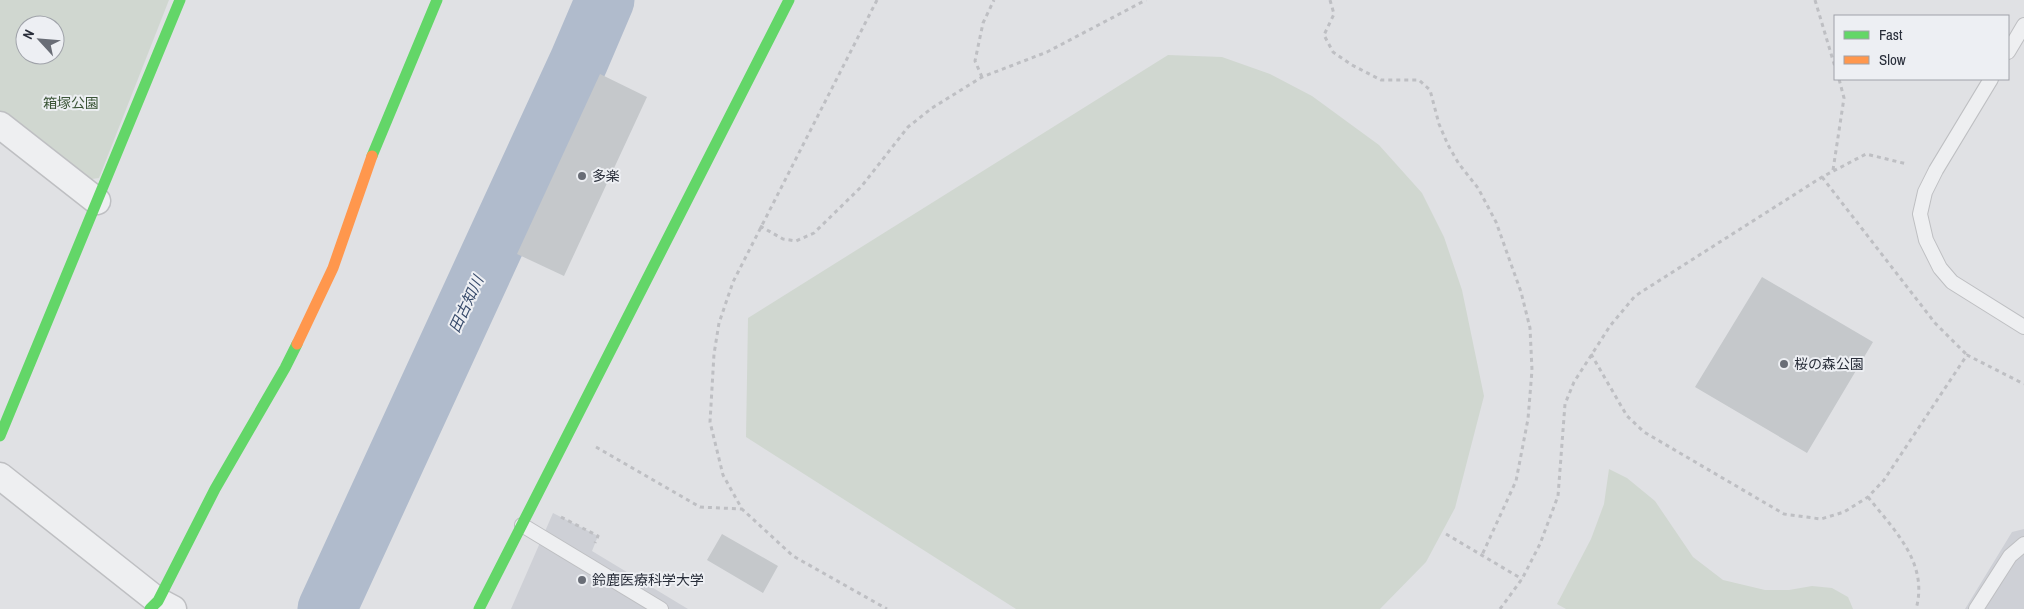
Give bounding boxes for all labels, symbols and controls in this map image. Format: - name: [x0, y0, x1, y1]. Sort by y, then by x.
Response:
- north arrow: [15, 15, 65, 65]
- legend: [1834, 15, 2009, 80]
- text: Fast: [1879, 24, 1903, 45]
- text: N: [18, 27, 38, 42]
- text: Slow: [1879, 49, 1906, 70]
- park label: 箱塚公園: [43, 94, 99, 112]
- place label: 多楽: [592, 167, 620, 185]
- marker: 多楽: [576, 170, 588, 182]
- water label: 田古知川: [444, 271, 489, 336]
- place label: 桜の森公園: [1794, 355, 1864, 373]
- marker: 桜の森公園: [1778, 358, 1790, 370]
- place label: 鈴鹿医療科学大学: [592, 571, 704, 589]
- marker: 鈴鹿医療科学大学: [576, 574, 588, 586]

